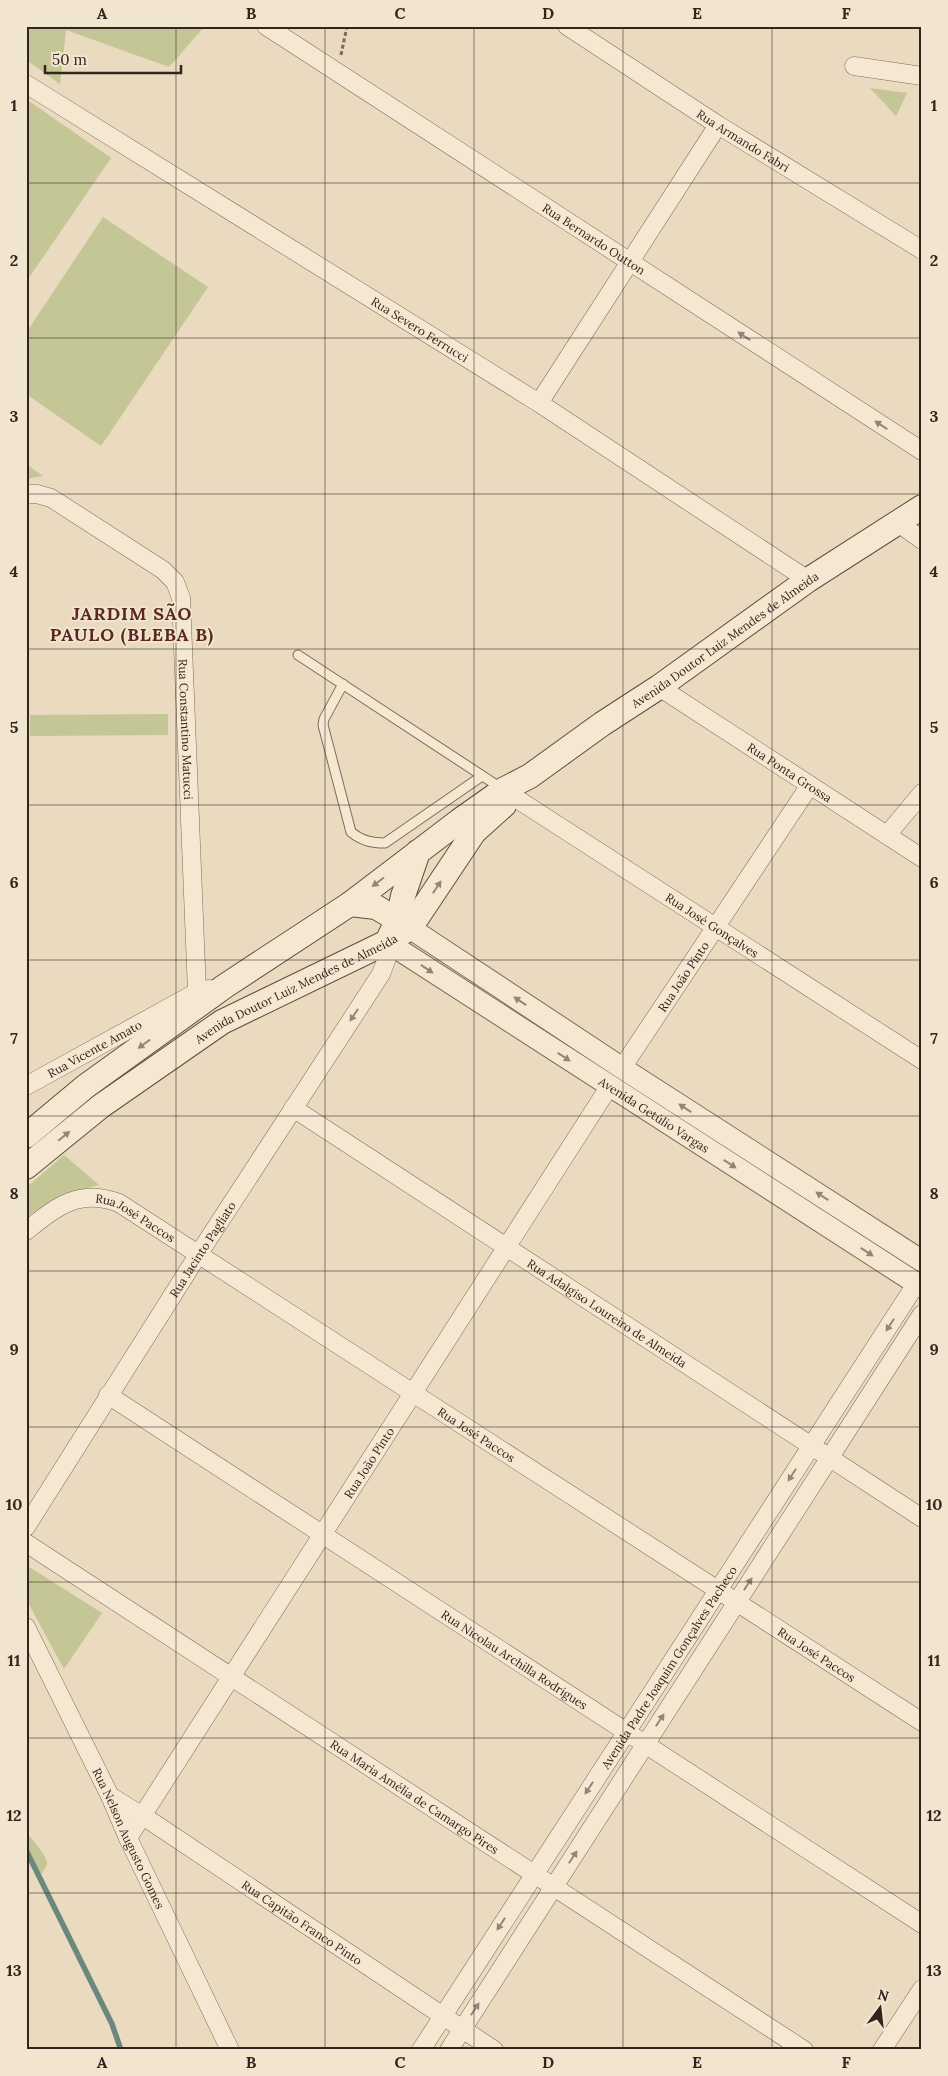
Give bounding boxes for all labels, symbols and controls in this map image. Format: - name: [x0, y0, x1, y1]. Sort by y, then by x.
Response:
- text: A: [97, 3, 108, 23]
- text: B: [246, 3, 257, 23]
- text: C: [394, 3, 406, 23]
- text: D: [542, 3, 554, 23]
- text: E: [692, 3, 702, 23]
- text: F: [841, 3, 851, 23]
- scale bar: [45, 42, 181, 74]
- text: 50 m: [52, 50, 87, 69]
- text: 1: [11, 95, 17, 115]
- text: 1: [931, 95, 937, 115]
- street label: Rua Armando Fabri: [694, 106, 792, 175]
- street label: Rua Bernardo Outton: [540, 200, 648, 277]
- text: 2: [10, 250, 18, 270]
- text: 2: [930, 250, 938, 270]
- street label: Rua Severo Ferrucci: [369, 293, 471, 365]
- one-way arrow: [738, 332, 751, 341]
- text: 3: [10, 406, 19, 426]
- text: 3: [930, 406, 939, 426]
- one-way arrow: [874, 420, 887, 429]
- text: 4: [10, 561, 19, 581]
- text: 4: [930, 561, 939, 581]
- street label: Avenida Doutor Luiz Mendes de Almeida: [627, 568, 821, 711]
- district label: JARDIM SÃO PAULO (BLEBA B): [50, 602, 214, 646]
- street label: Rua Constantino Matucci: [176, 658, 197, 800]
- text: 5: [10, 717, 19, 737]
- text: 5: [930, 717, 939, 737]
- street label: Rua Ponta Grossa: [745, 739, 835, 805]
- text: 6: [9, 872, 19, 892]
- text: 6: [929, 872, 939, 892]
- one-way arrow: [371, 877, 385, 887]
- one-way arrow: [432, 880, 442, 894]
- street label: Rua José Gonçalves: [663, 889, 762, 961]
- street label: Avenida Doutor Luiz Mendes de Almeida: [191, 930, 400, 1047]
- street label: Rua João Pinto: [654, 938, 712, 1014]
- one-way arrow: [420, 964, 434, 974]
- one-way arrow: [513, 996, 526, 1006]
- one-way arrow: [350, 1008, 359, 1021]
- street label: Rua Vicente Amato: [45, 1016, 144, 1080]
- text: 7: [10, 1028, 18, 1048]
- text: 7: [930, 1028, 938, 1048]
- one-way arrow: [137, 1039, 151, 1049]
- one-way arrow: [557, 1053, 570, 1062]
- street label: Avenida Getúlio Vargas: [595, 1073, 713, 1156]
- one-way arrow: [679, 1104, 692, 1113]
- one-way arrow: [57, 1130, 70, 1141]
- one-way arrow: [723, 1159, 736, 1169]
- text: 8: [9, 1183, 19, 1203]
- text: 8: [929, 1183, 939, 1203]
- street label: Rua José Paccos: [95, 1190, 179, 1245]
- one-way arrow: [815, 1192, 829, 1201]
- street label: Rua Jacinto Pagliato: [166, 1198, 239, 1300]
- one-way arrow: [860, 1247, 873, 1256]
- street label: Rua Adalgiso Loureiro de Almeida: [525, 1255, 690, 1370]
- one-way arrow: [885, 1318, 895, 1331]
- text: 9: [9, 1339, 19, 1359]
- text: 9: [929, 1339, 939, 1359]
- street label: Rua José Paccos: [435, 1404, 519, 1465]
- street label: Rua João Pinto: [340, 1424, 397, 1501]
- one-way arrow: [787, 1469, 797, 1482]
- text: 10: [6, 1494, 22, 1514]
- text: 10: [926, 1494, 942, 1514]
- street label: Avenida Padre Joaquim Gonçalves Pacheco: [597, 1563, 740, 1772]
- one-way arrow: [743, 1577, 753, 1590]
- street label: Rua Nicolau Archilla Rodrigues: [439, 1606, 591, 1712]
- street label: Rua José Paccos: [775, 1623, 859, 1685]
- text: 11: [8, 1650, 21, 1670]
- text: 11: [928, 1650, 941, 1670]
- one-way arrow: [655, 1714, 665, 1727]
- street label: Rua Maria Amélia de Camargo Pires: [328, 1736, 502, 1857]
- street label: Rua Nelson Augusto Gomes: [90, 1765, 169, 1911]
- one-way arrow: [584, 1781, 594, 1794]
- text: 12: [6, 1805, 22, 1825]
- text: 12: [926, 1805, 942, 1825]
- one-way arrow: [568, 1851, 577, 1864]
- street label: Rua Capitão Franco Pinto: [239, 1877, 365, 1968]
- one-way arrow: [496, 1918, 506, 1931]
- text: 13: [6, 1960, 22, 1980]
- text: 13: [926, 1960, 942, 1980]
- north arrow: [856, 1984, 906, 2034]
- text: N: [876, 1985, 891, 2006]
- one-way arrow: [471, 2002, 480, 2015]
- text: A: [97, 2052, 108, 2072]
- text: B: [246, 2052, 257, 2072]
- text: C: [394, 2052, 406, 2072]
- text: D: [542, 2052, 554, 2072]
- text: E: [692, 2052, 702, 2072]
- text: F: [841, 2052, 851, 2072]

